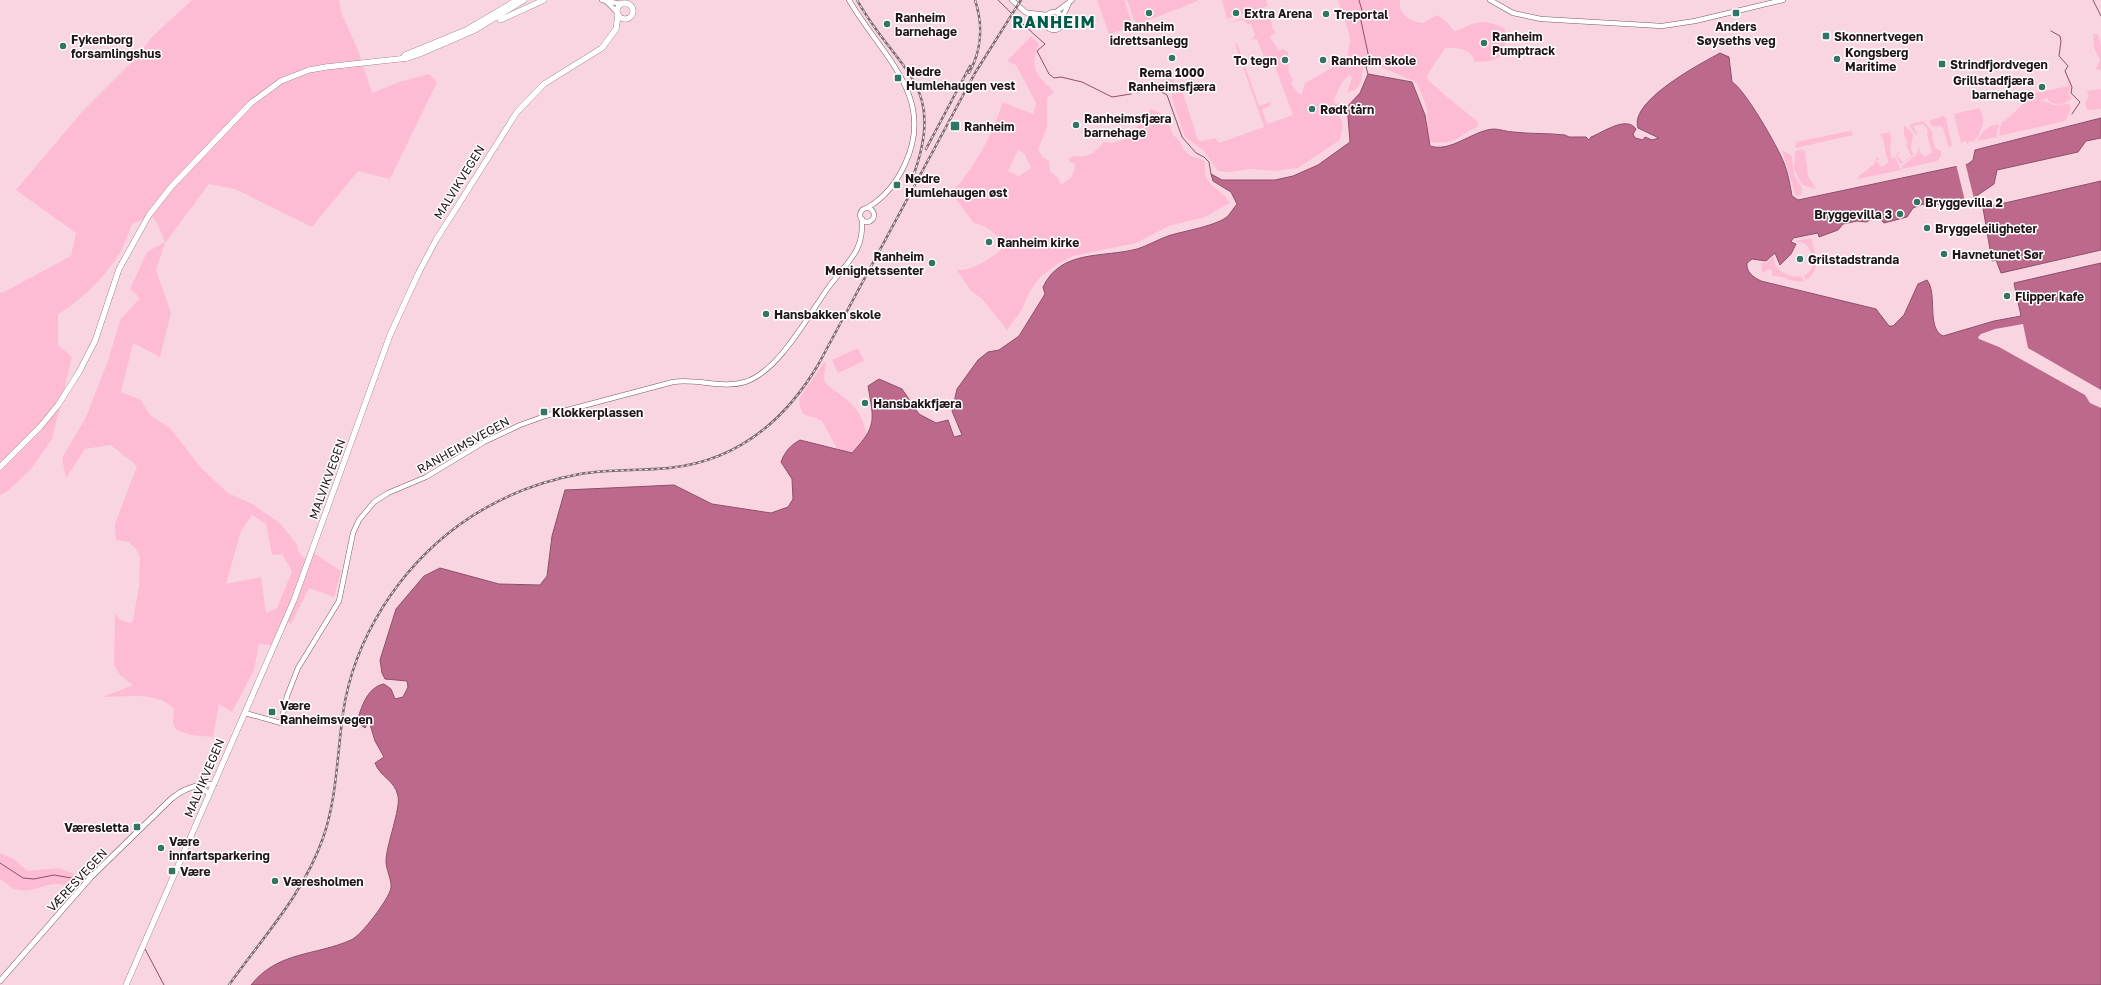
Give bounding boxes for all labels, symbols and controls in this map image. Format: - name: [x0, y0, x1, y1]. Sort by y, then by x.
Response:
- place label: Extra Arena: [1244, 6, 1312, 21]
- place label: Treportal: [1334, 7, 1388, 22]
- marker: Ranheim idrettsanlegg: [1144, 8, 1154, 18]
- marker: Extra Arena: [1231, 8, 1241, 18]
- marker: Anders Søyseths veg: [1731, 8, 1741, 18]
- marker: Treportal: [1321, 9, 1331, 19]
- place label: Ranheim barnehage: [895, 10, 957, 39]
- district label: RANHEIM: [1012, 12, 1096, 32]
- marker: Ranheim barnehage: [882, 19, 892, 29]
- place label: Ranheim idrettsanlegg: [1110, 19, 1188, 48]
- place label: Anders Søyseths veg: [1696, 19, 1776, 48]
- place label: Ranheim Pumptrack: [1492, 29, 1555, 58]
- place label: Skonnertvegen: [1834, 29, 1923, 44]
- marker: Skonnertvegen: [1821, 31, 1831, 41]
- place label: Fykenborg forsamlingshus: [71, 32, 161, 61]
- marker: Ranheim Pumptrack: [1479, 38, 1489, 48]
- marker: Fykenborg forsamlingshus: [58, 41, 68, 51]
- place label: Kongsberg Maritime: [1845, 45, 1908, 74]
- marker: Rema 1000 Ranheimsfjæra: [1167, 53, 1177, 63]
- place label: To tegn: [1233, 53, 1277, 68]
- place label: Ranheim skole: [1331, 53, 1416, 68]
- marker: Kongsberg Maritime: [1832, 54, 1842, 64]
- marker: To tegn: [1280, 55, 1290, 65]
- marker: Ranheim skole: [1318, 55, 1328, 65]
- place label: Strindfjordvegen: [1950, 57, 2048, 72]
- marker: Strindfjordvegen: [1937, 59, 1947, 69]
- place label: Nedre Humlehaugen vest: [906, 64, 1016, 93]
- place label: Rema 1000 Ranheimsfjæra: [1128, 65, 1216, 94]
- marker: Nedre Humlehaugen vest: [893, 73, 903, 83]
- place label: Grillstadfjæra barnehage: [1953, 73, 2034, 102]
- marker: Grillstadfjæra barnehage: [2037, 82, 2047, 92]
- place label: Rødt tårn: [1320, 102, 1374, 117]
- marker: Rødt tårn: [1307, 104, 1317, 114]
- place label: Ranheimsfjæra barnehage: [1084, 111, 1172, 140]
- place label: Ranheim: [964, 119, 1015, 134]
- marker: Ranheim: [949, 120, 961, 132]
- marker: Ranheimsfjæra barnehage: [1071, 120, 1081, 130]
- street label: MALVIKVEGEN: [430, 142, 488, 222]
- place label: Nedre Humlehaugen øst: [905, 171, 1008, 200]
- marker: Nedre Humlehaugen øst: [892, 180, 902, 190]
- place label: Bryggevilla 2: [1925, 195, 2003, 210]
- marker: Bryggevilla 2: [1912, 197, 1922, 207]
- place label: Bryggevilla 3: [1814, 207, 1892, 222]
- marker: Bryggevilla 3: [1895, 209, 1905, 219]
- place label: Bryggeleiligheter: [1935, 221, 2037, 236]
- marker: Bryggeleiligheter: [1922, 223, 1932, 233]
- place label: Ranheim kirke: [997, 235, 1079, 250]
- marker: Ranheim kirke: [984, 237, 994, 247]
- place label: Havnetunet Sør: [1952, 247, 2044, 262]
- place label: Ranheim Menighetssenter: [825, 249, 924, 278]
- marker: Havnetunet Sør: [1939, 249, 1949, 259]
- place label: Grilstadstranda: [1808, 252, 1899, 267]
- marker: Grilstadstranda: [1795, 254, 1805, 264]
- marker: Ranheim Menighetssenter: [927, 258, 937, 268]
- place label: Flipper kafe: [2015, 289, 2084, 304]
- marker: Flipper kafe: [2002, 291, 2012, 301]
- place label: Hansbakken skole: [774, 307, 881, 322]
- marker: Hansbakken skole: [761, 309, 771, 319]
- place label: Hansbakkfjæra: [873, 396, 962, 411]
- marker: Hansbakkfjæra: [860, 398, 870, 408]
- place label: Klokkerplassen: [552, 405, 643, 420]
- marker: Klokkerplassen: [539, 407, 549, 417]
- street label: RANHEIMSVEGEN: [414, 413, 512, 477]
- street label: MALVIKVEGEN: [306, 437, 348, 521]
- place label: Være Ranheimsvegen: [280, 698, 373, 727]
- marker: Være Ranheimsvegen: [267, 707, 277, 717]
- street label: MALVIKVEGEN: [181, 736, 227, 820]
- place label: Væresletta: [64, 820, 129, 835]
- marker: Væresletta: [132, 822, 142, 832]
- place label: Være innfartsparkering: [169, 834, 270, 863]
- marker: Være innfartsparkering: [156, 843, 166, 853]
- street label: VÆRESVEGEN: [44, 845, 110, 915]
- place label: Være: [180, 864, 211, 879]
- marker: Være: [167, 866, 177, 876]
- place label: Væresholmen: [283, 874, 364, 889]
- marker: Væresholmen: [270, 876, 280, 886]

